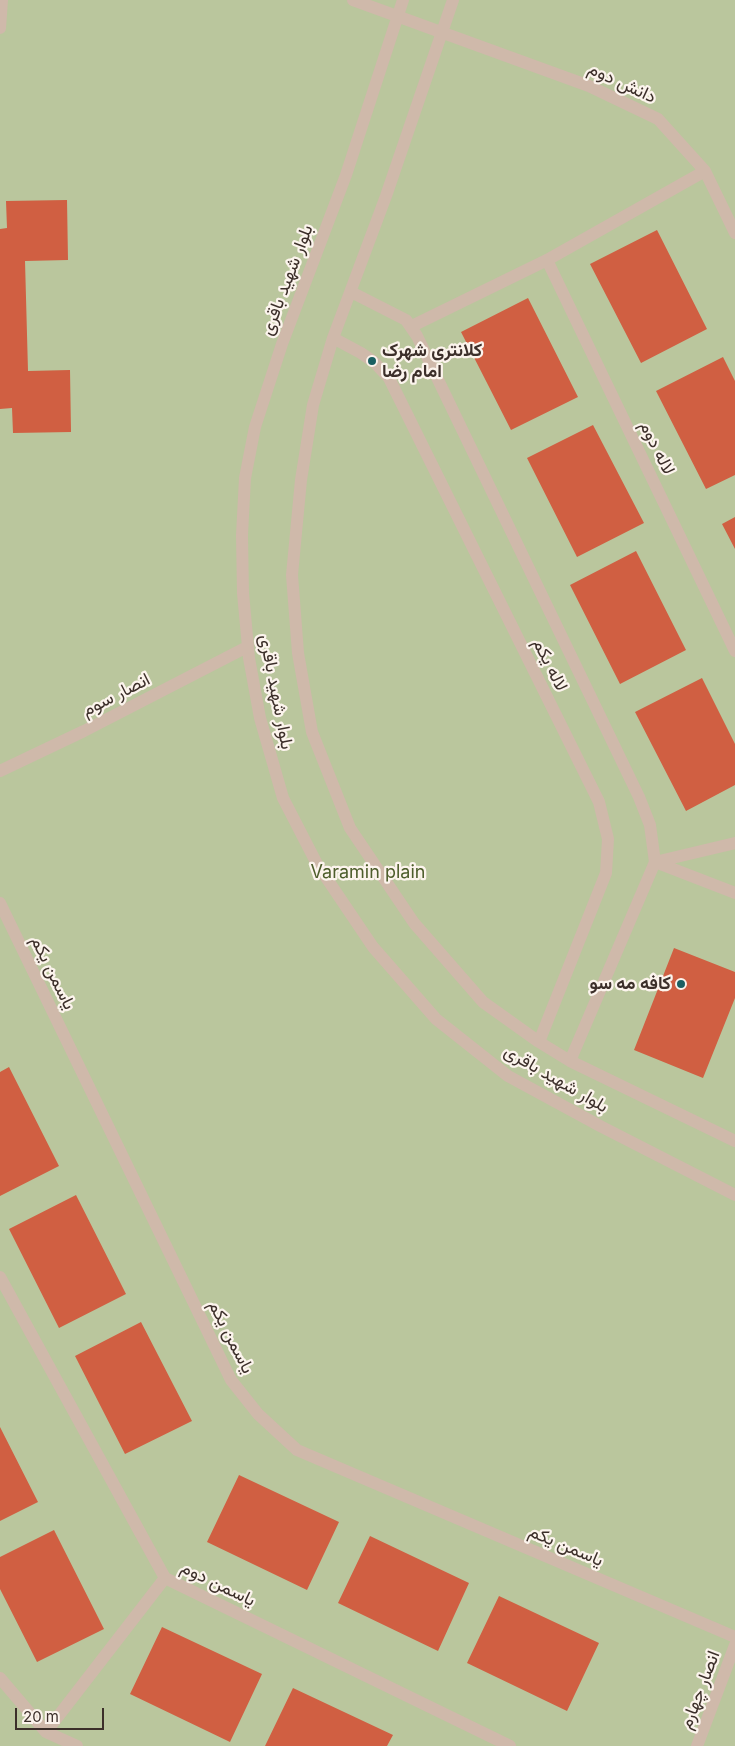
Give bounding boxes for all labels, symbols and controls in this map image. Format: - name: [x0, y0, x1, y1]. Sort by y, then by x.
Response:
- street label: دانش دوم: [585, 58, 659, 108]
- street label: بلوار شهید باقری: [256, 222, 318, 338]
- place label: کلانتری شهرک امام رضا: [382, 340, 482, 382]
- marker: کلانتری شهرک امام رضا: [366, 355, 378, 367]
- street label: لاله دوم: [635, 418, 679, 478]
- street label: بلوار شهید باقری: [254, 633, 298, 751]
- street label: لاله یکم: [528, 635, 572, 695]
- street label: انصار سوم: [78, 669, 154, 721]
- park label: Varamin plain: [311, 862, 425, 884]
- street label: یاسمن یکم: [26, 933, 80, 1013]
- place label: کافه مه سو: [590, 973, 671, 995]
- marker: کافه مه سو: [675, 978, 687, 990]
- street label: بلوار شهید باقری: [500, 1040, 612, 1118]
- street label: یاسمن یکم: [203, 1297, 259, 1377]
- street label: یاسمن یکم: [525, 1521, 607, 1571]
- street label: یاسمن دوم: [177, 1557, 259, 1611]
- street label: انصار چهارم: [675, 1648, 725, 1732]
- scale bar: [18, 1698, 106, 1730]
- text: 20 m: [23, 1707, 59, 1726]

